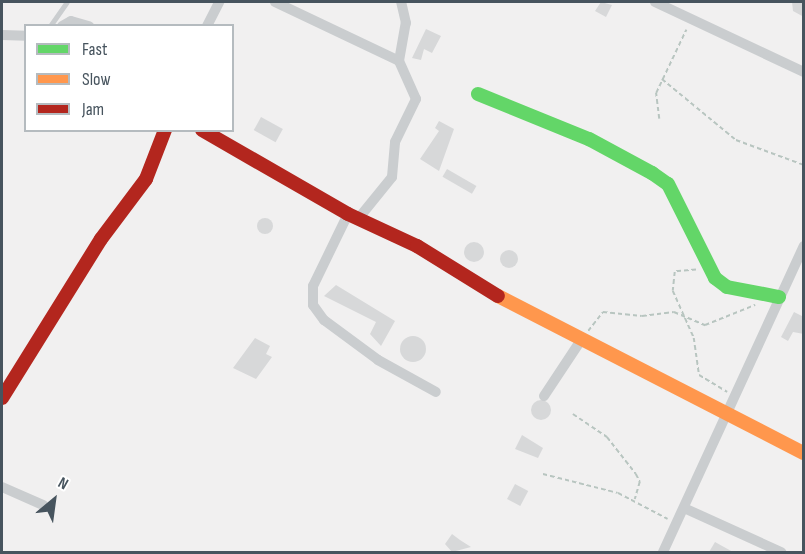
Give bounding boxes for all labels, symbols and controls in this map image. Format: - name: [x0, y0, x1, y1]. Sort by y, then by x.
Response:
- legend: [24, 24, 234, 132]
- text: Fast: [82, 39, 107, 60]
- text: Slow: [82, 69, 111, 90]
- text: Jam: [82, 99, 104, 120]
- north arrow: [24, 470, 84, 530]
- text: N: [55, 473, 71, 494]

